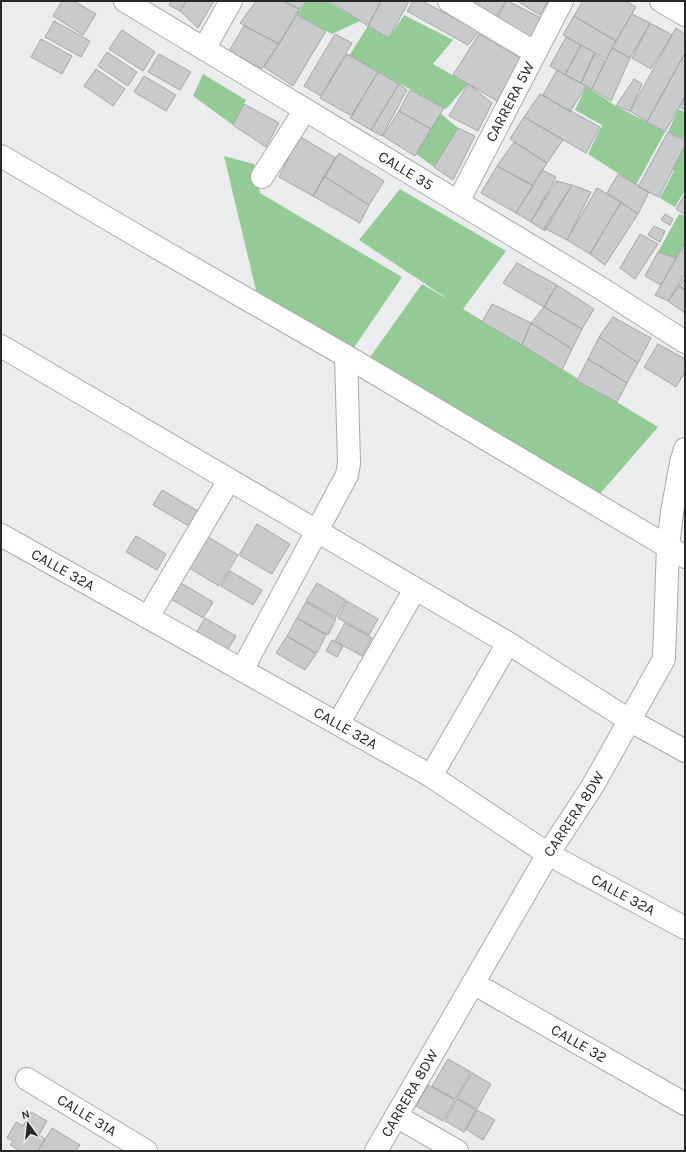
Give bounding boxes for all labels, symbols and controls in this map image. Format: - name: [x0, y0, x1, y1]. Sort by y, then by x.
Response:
- street label: CARRERA 5W: [482, 58, 538, 145]
- street label: CALLE 35: [375, 147, 437, 194]
- street label: CALLE 32A: [28, 545, 98, 595]
- street label: CALLE 32A: [311, 703, 381, 753]
- street label: CARRERA 8DW: [540, 767, 608, 860]
- street label: CALLE 32A: [588, 870, 659, 919]
- street label: CALLE 32: [548, 1020, 610, 1067]
- street label: CARRERA 8DW: [377, 1045, 442, 1140]
- street label: CALLE 31A: [54, 1090, 120, 1140]
- north arrow: [8, 1104, 48, 1144]
- text: N: [20, 1108, 31, 1122]

